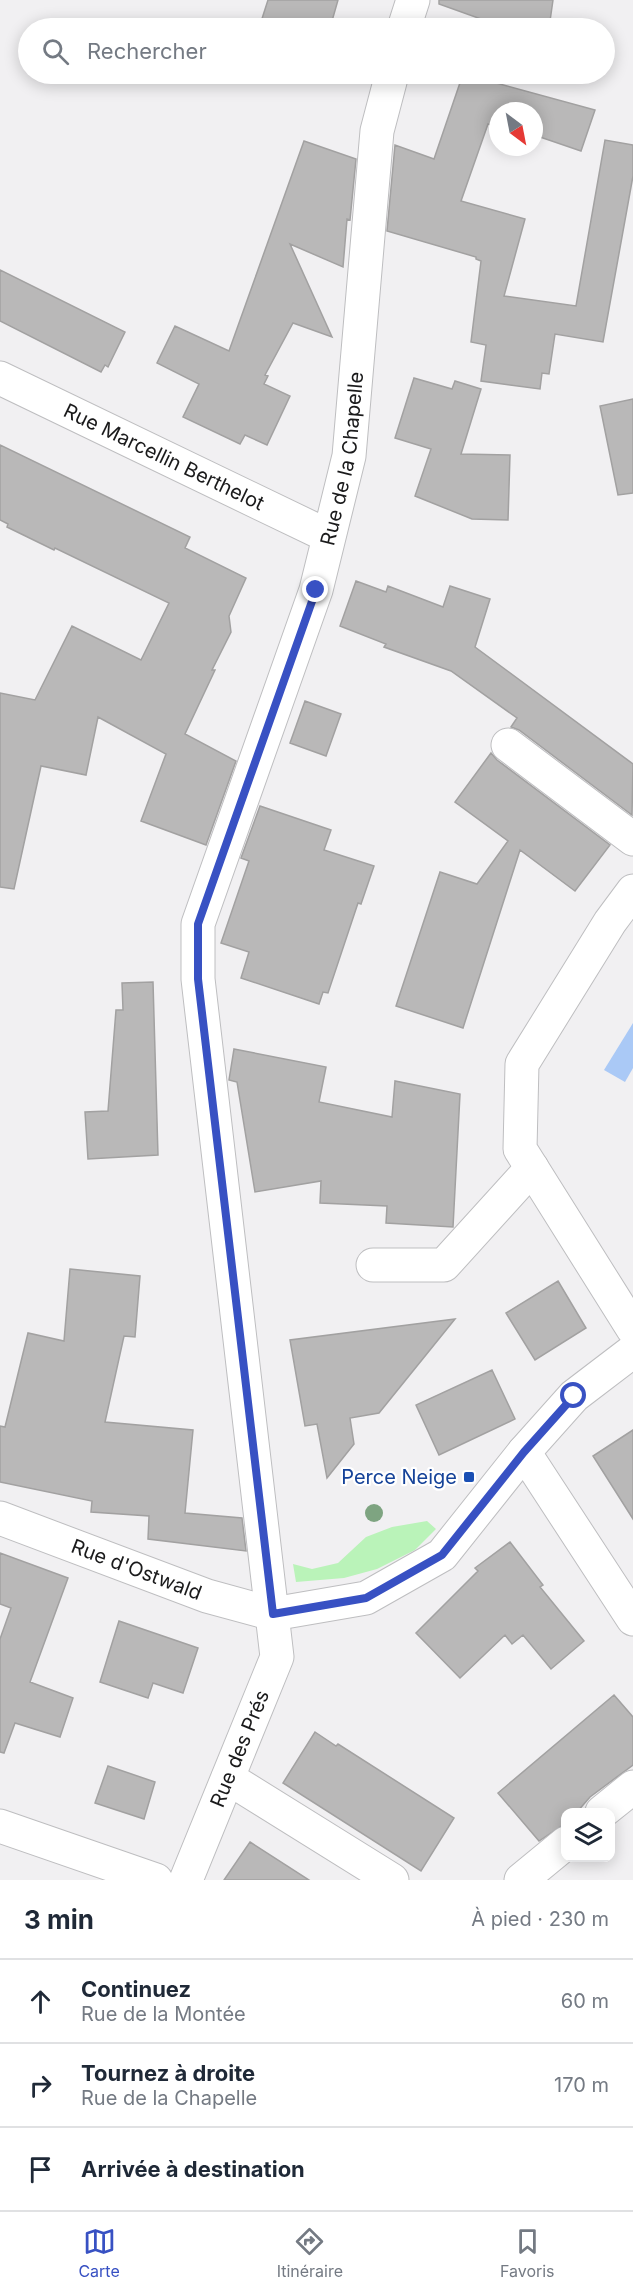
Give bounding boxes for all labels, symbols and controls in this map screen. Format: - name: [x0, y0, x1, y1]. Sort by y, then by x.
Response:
- search box: [18, 18, 615, 84]
- icon: search: [39, 35, 72, 68]
- text: Rechercher: [87, 38, 207, 64]
- north arrow: [489, 102, 543, 156]
- street label: Rue de la Chapelle: [315, 371, 368, 548]
- street label: Rue Marcellin Berthelot: [60, 399, 269, 516]
- route end: [302, 576, 328, 602]
- route start: [560, 1382, 586, 1408]
- place label: Perce Neige: [341, 1465, 457, 1489]
- marker: Perce Neige: [462, 1470, 476, 1484]
- street label: Rue d'Ostwald: [68, 1534, 205, 1605]
- street label: Rue des Prés: [205, 1686, 274, 1811]
- map controls: [561, 1808, 615, 1862]
- button: layers: [561, 1808, 615, 1862]
- text: 3 min: [24, 1904, 94, 1935]
- text: À pied · 230 m: [471, 1907, 609, 1931]
- text: Continuez: [81, 1976, 191, 2002]
- icon: ahead: [24, 1985, 57, 2018]
- text: 60 m: [561, 1989, 609, 2013]
- text: Rue de la Montée: [81, 2002, 246, 2026]
- text: Tournez à droite: [81, 2060, 255, 2086]
- icon: right: [24, 2069, 57, 2102]
- text: 170 m: [554, 2073, 609, 2097]
- text: Rue de la Chapelle: [81, 2086, 257, 2110]
- icon: arrive: [24, 2153, 57, 2186]
- text: Arrivée à destination: [81, 2156, 305, 2182]
- tab: Carte: [78, 2225, 120, 2281]
- tab: Itinéraire: [277, 2225, 343, 2281]
- tab: Favoris: [500, 2225, 555, 2281]

